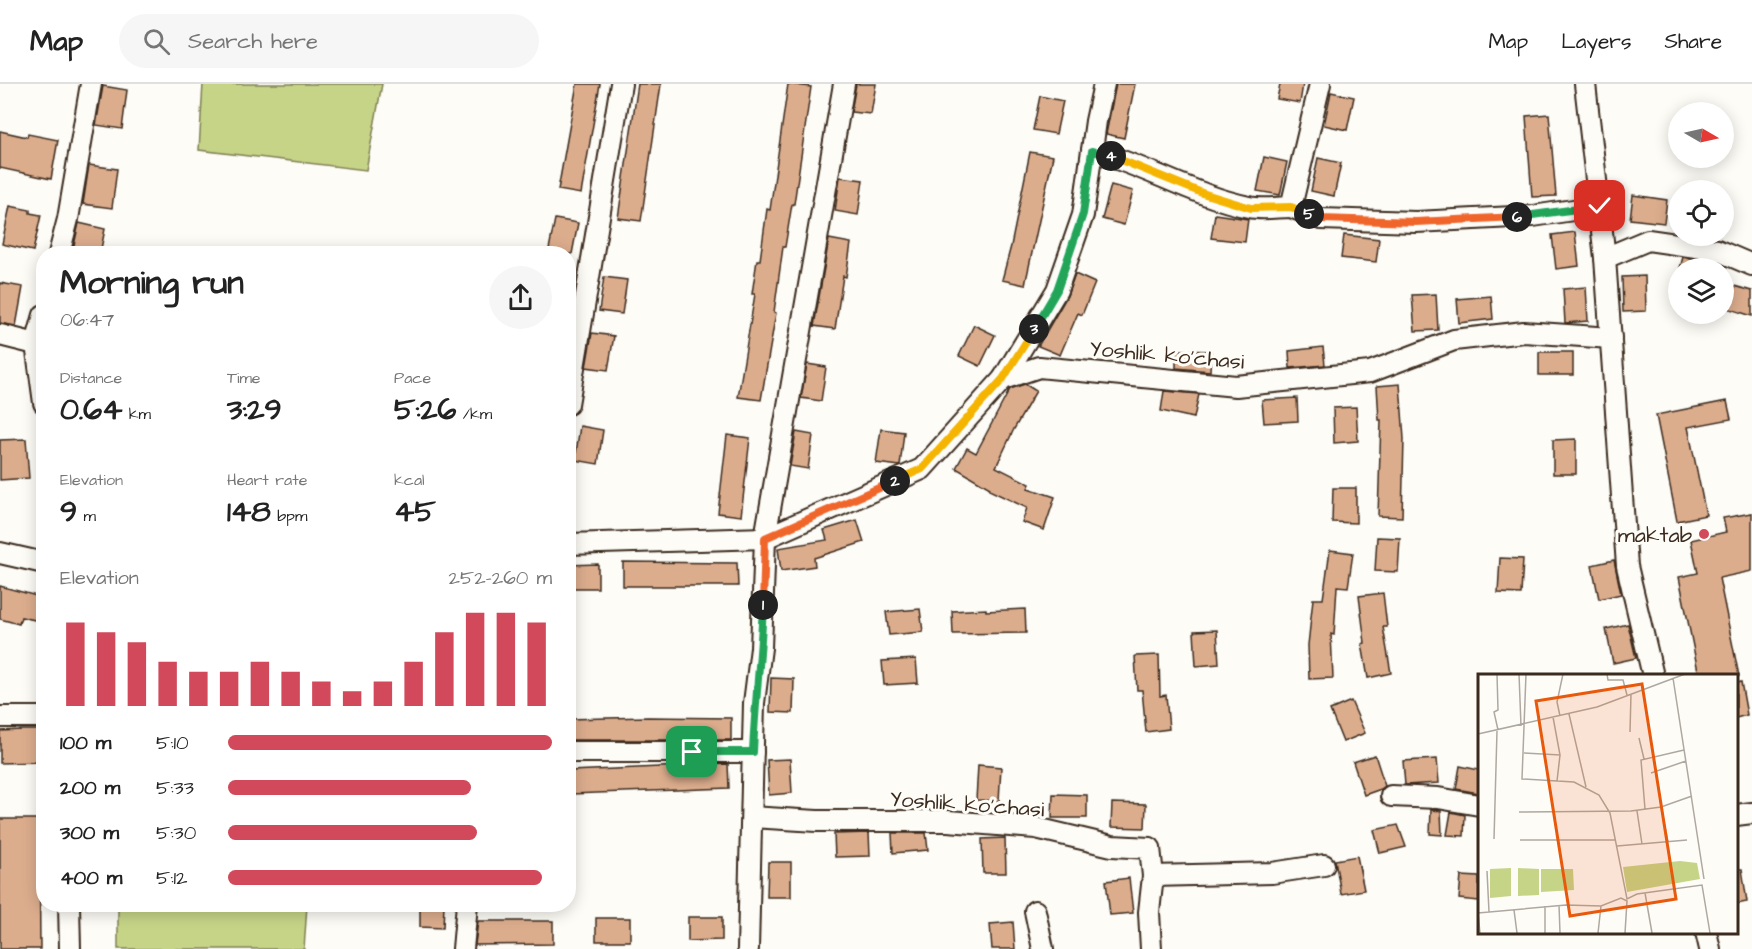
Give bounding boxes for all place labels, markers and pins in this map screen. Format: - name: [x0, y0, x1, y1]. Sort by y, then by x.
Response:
- pin: 4: [1096, 141, 1126, 171]
- pin: [1574, 180, 1625, 231]
- pin: 5: [1294, 199, 1324, 229]
- pin: 6: [1502, 202, 1532, 232]
- pin: 3: [1019, 314, 1049, 344]
- pin: 2: [880, 466, 910, 496]
- place label: maktab: [1618, 520, 1692, 551]
- marker: maktab: [1697, 527, 1711, 541]
- pin: 1: [748, 590, 778, 620]
- pin: [666, 726, 717, 777]

